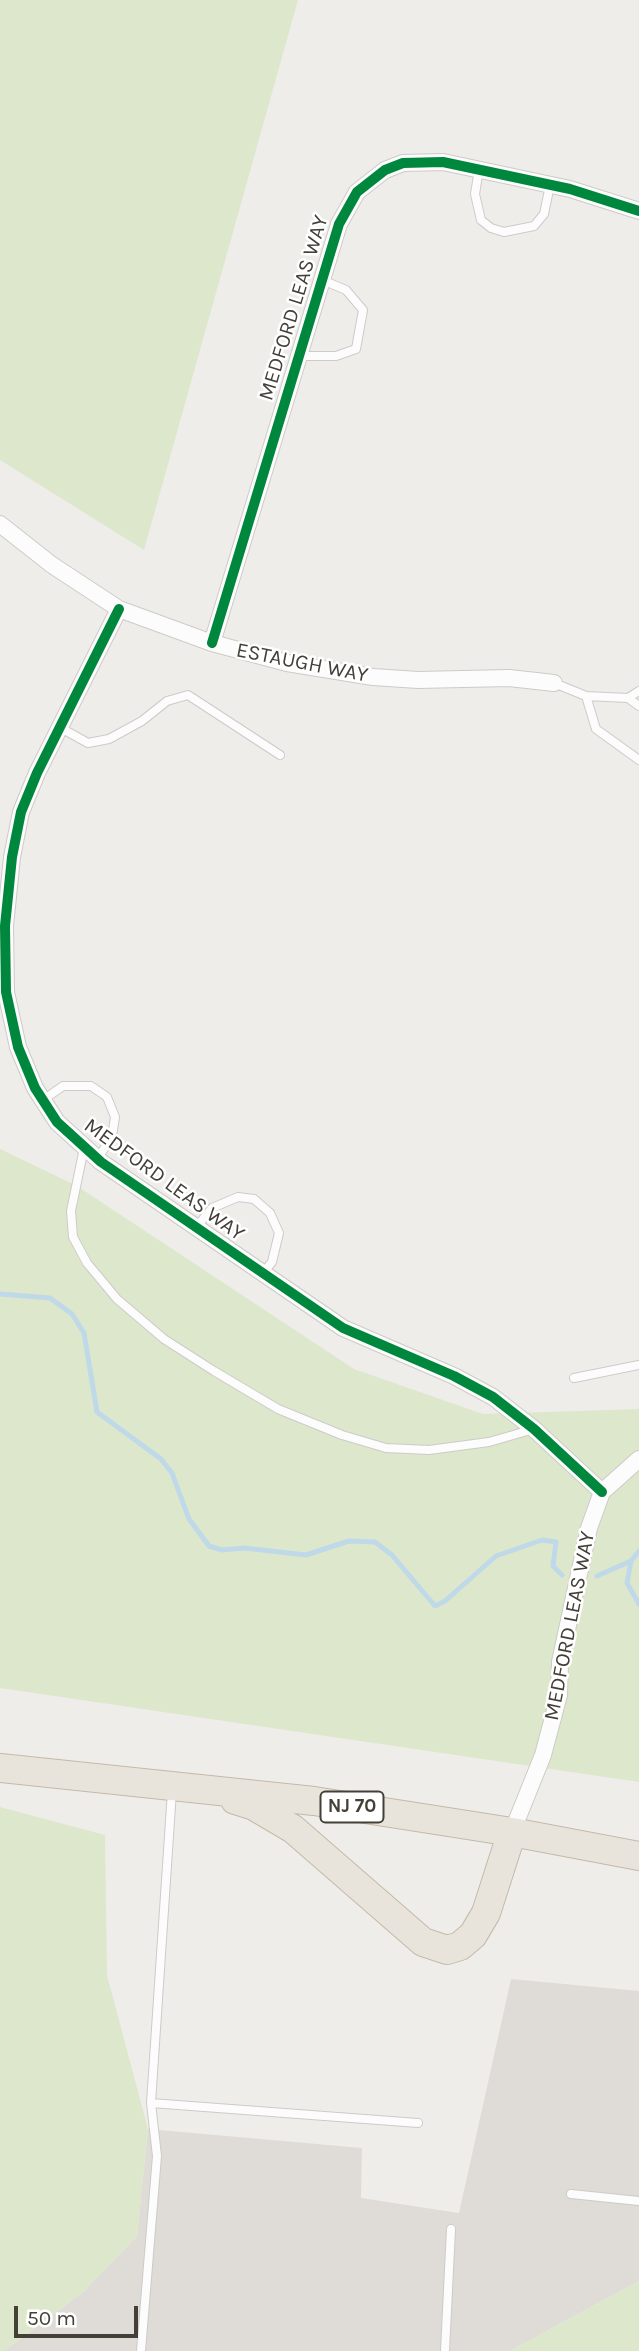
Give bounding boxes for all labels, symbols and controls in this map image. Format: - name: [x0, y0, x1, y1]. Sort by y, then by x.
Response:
- street label: MEDFORD LEAS WAY: [254, 212, 334, 404]
- street label: ESTAUGH WAY: [234, 638, 370, 688]
- street label: MEDFORD LEAS WAY: [79, 1113, 249, 1247]
- street label: MEDFORD LEAS WAY: [539, 1529, 601, 1723]
- road number: NJ 70: [320, 1792, 384, 1823]
- scale bar: [18, 2292, 142, 2336]
- text: 50 m: [27, 2306, 76, 2330]

